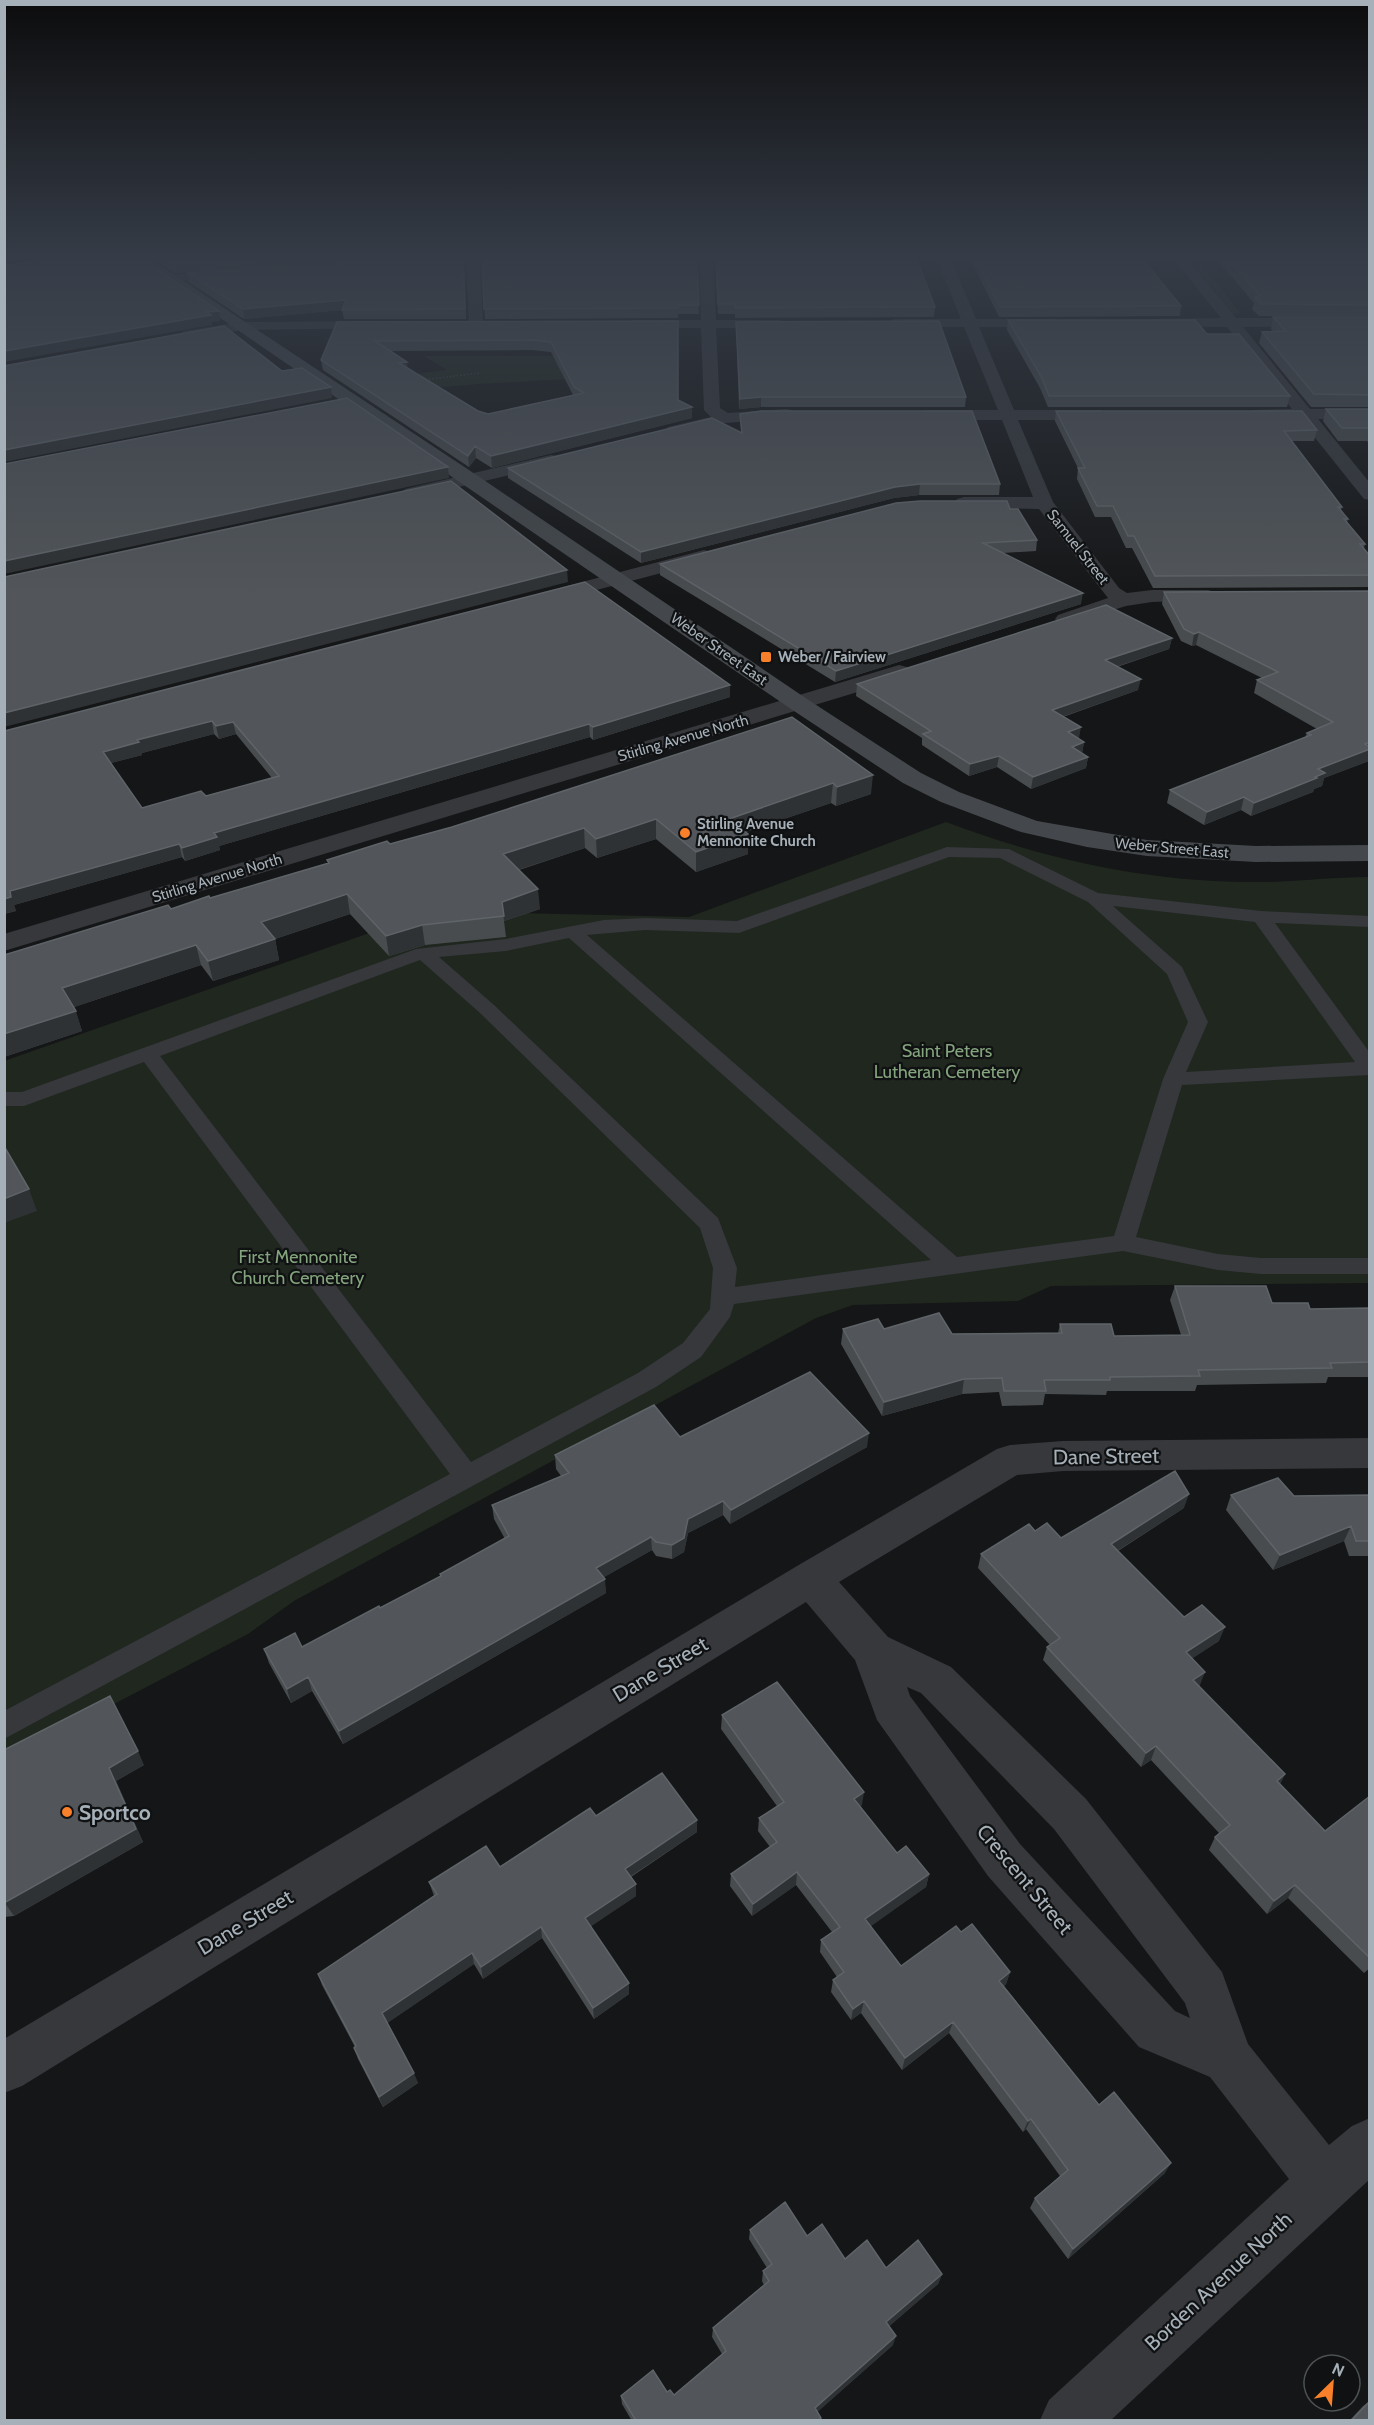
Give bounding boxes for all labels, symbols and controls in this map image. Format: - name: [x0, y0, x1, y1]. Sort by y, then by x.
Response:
- street label: Samuel Street: [1043, 506, 1113, 588]
- street label: Weber Street East: [667, 609, 771, 689]
- place label: Weber / Fairview: [778, 648, 886, 666]
- marker: Weber / Fairview: [759, 650, 773, 664]
- street label: Stirling Avenue North: [616, 711, 750, 765]
- place label: Stirling Avenue Mennonite Church: [697, 815, 816, 850]
- marker: Stirling Avenue Mennonite Church: [678, 826, 692, 840]
- street label: Weber Street East: [1114, 834, 1230, 862]
- street label: Stirling Avenue North: [150, 850, 284, 906]
- park label: Saint Peters Lutheran Cemetery: [874, 1040, 1020, 1083]
- park label: First Mennonite Church Cemetery: [232, 1246, 364, 1289]
- street label: Dane Street: [1053, 1443, 1159, 1469]
- street label: Dane Street: [608, 1631, 712, 1707]
- place label: Sportco: [79, 1800, 151, 1825]
- marker: Sportco: [60, 1805, 74, 1819]
- street label: Crescent Street: [972, 1819, 1078, 1939]
- street label: Dane Street: [193, 1884, 297, 1960]
- street label: Borden Avenue North: [1139, 2206, 1297, 2356]
- north arrow: [1302, 2353, 1362, 2413]
- text: N: [1329, 2359, 1347, 2381]

